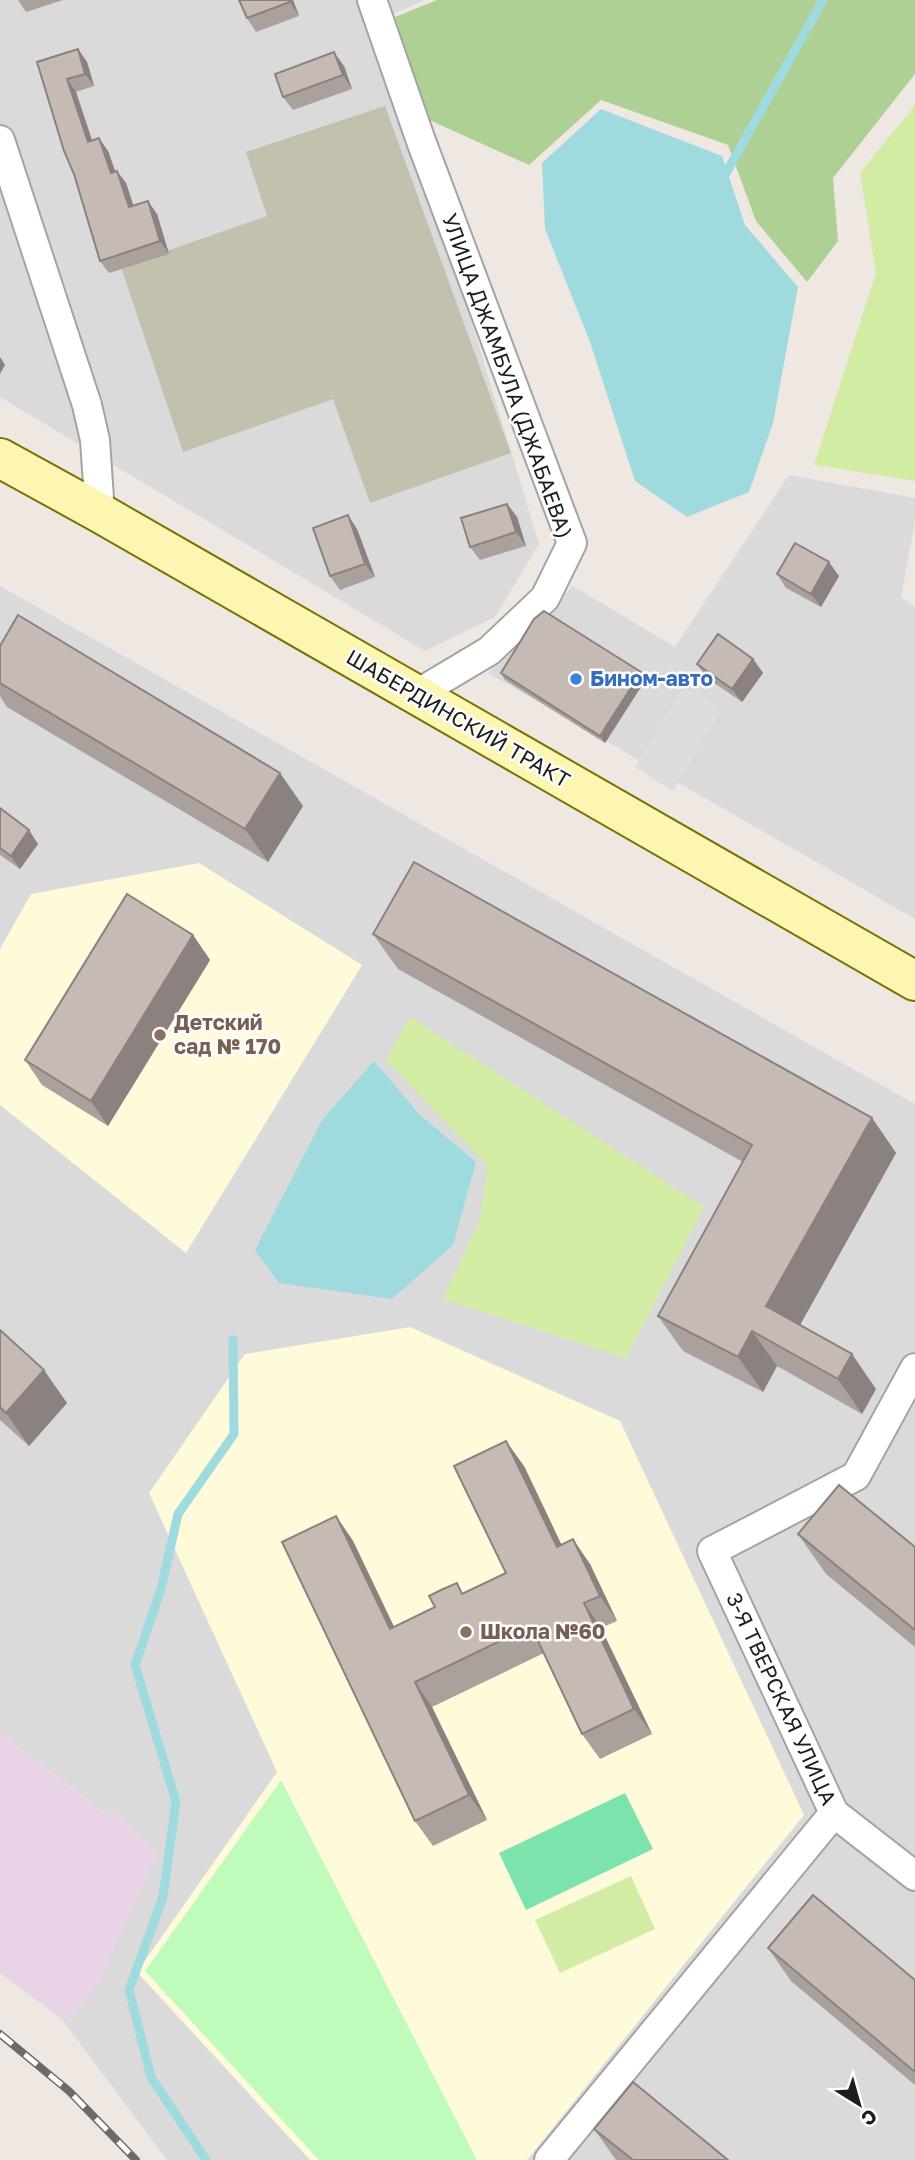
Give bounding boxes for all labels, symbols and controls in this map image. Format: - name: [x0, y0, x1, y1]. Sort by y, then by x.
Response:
- street label: УЛИЦА ДЖАМБУЛА (ДЖАБАЕВА): [437, 210, 579, 541]
- street label: ШАБЕРДИНСКИЙ ТРАКТ: [342, 643, 575, 793]
- place label: Бином-авто: [590, 665, 713, 691]
- marker: Бином-авто: [568, 671, 584, 687]
- place label: Детский сад № 170: [174, 1009, 281, 1059]
- marker: Детский сад № 170: [152, 1027, 168, 1043]
- street label: 3-Я ТВЕРСКАЯ УЛИЦА: [721, 1588, 843, 1809]
- place label: Школа №60: [480, 1618, 605, 1644]
- marker: Школа №60: [458, 1624, 474, 1640]
- north arrow: [824, 2069, 894, 2139]
- text: С: [857, 2105, 882, 2131]

